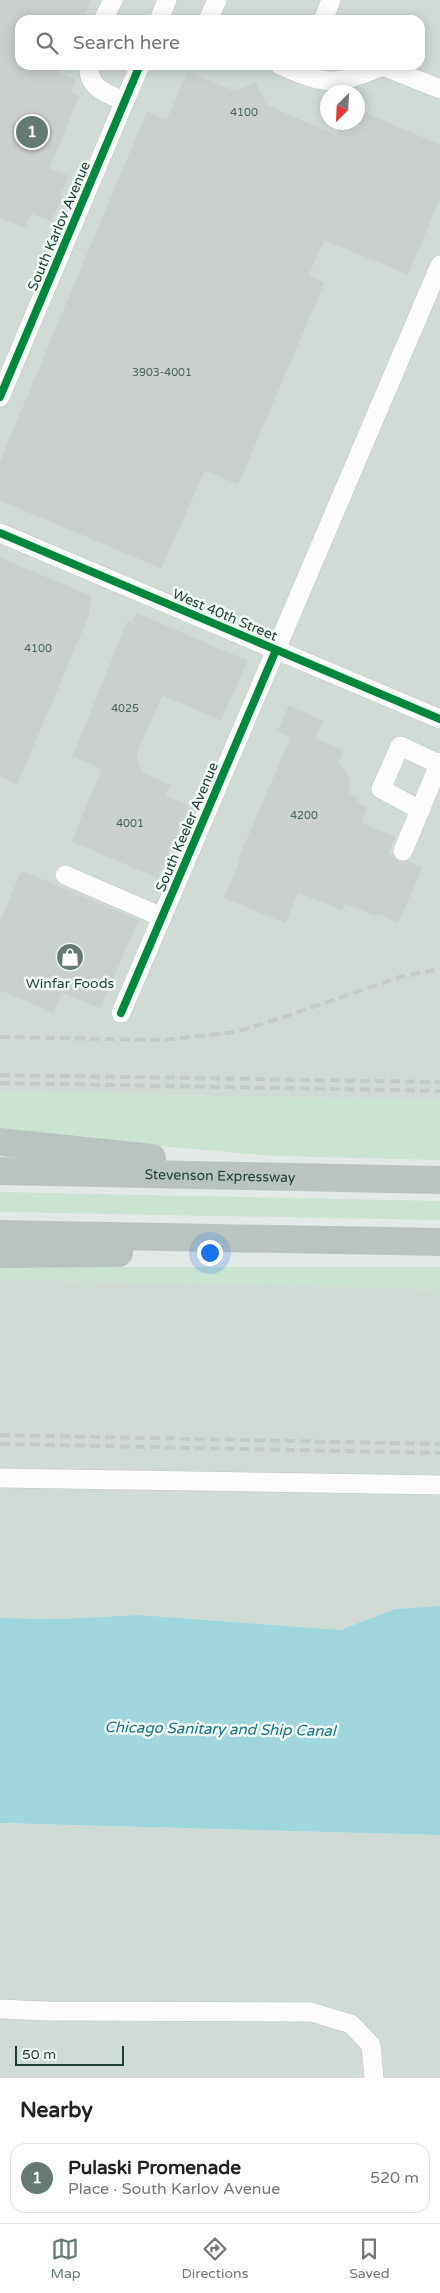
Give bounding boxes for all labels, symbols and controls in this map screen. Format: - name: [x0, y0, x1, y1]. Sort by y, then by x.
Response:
- search box: [15, 15, 425, 70]
- icon: search: [33, 29, 61, 57]
- text: Search here: [73, 32, 180, 54]
- north arrow: [320, 85, 365, 130]
- house number: 4100: [230, 106, 258, 119]
- pin: 1: [16, 113, 48, 151]
- street label: South Karlov Avenue: [24, 159, 94, 293]
- house number: 3903-4001: [132, 366, 192, 379]
- street label: West 40th Street: [170, 585, 281, 645]
- house number: 4100: [24, 642, 52, 655]
- house number: 4025: [111, 702, 139, 715]
- street label: South Keeler Avenue: [152, 760, 222, 894]
- house number: 4200: [290, 809, 318, 822]
- house number: 4001: [116, 817, 144, 830]
- shop icon: Winfar Foods: [55, 942, 85, 972]
- place label: Winfar Foods: [26, 975, 114, 992]
- street label: Stevenson Expressway: [144, 1165, 296, 1186]
- your location: [197, 1240, 223, 1266]
- water label: Chicago Sanitary and Ship Canal: [104, 1718, 338, 1740]
- scale bar: [15, 2043, 124, 2066]
- text: 50 m: [22, 2046, 56, 2063]
- text: Nearby: [20, 2098, 93, 2123]
- text: Pulaski Promenade: [68, 2157, 241, 2179]
- text: 1: [32, 2168, 42, 2188]
- text: 520 m: [370, 2168, 419, 2188]
- text: Place · South Karlov Avenue: [68, 2179, 280, 2199]
- tab: Map: [50, 2235, 81, 2282]
- tab: Directions: [181, 2235, 248, 2282]
- tab: Saved: [349, 2235, 390, 2282]

